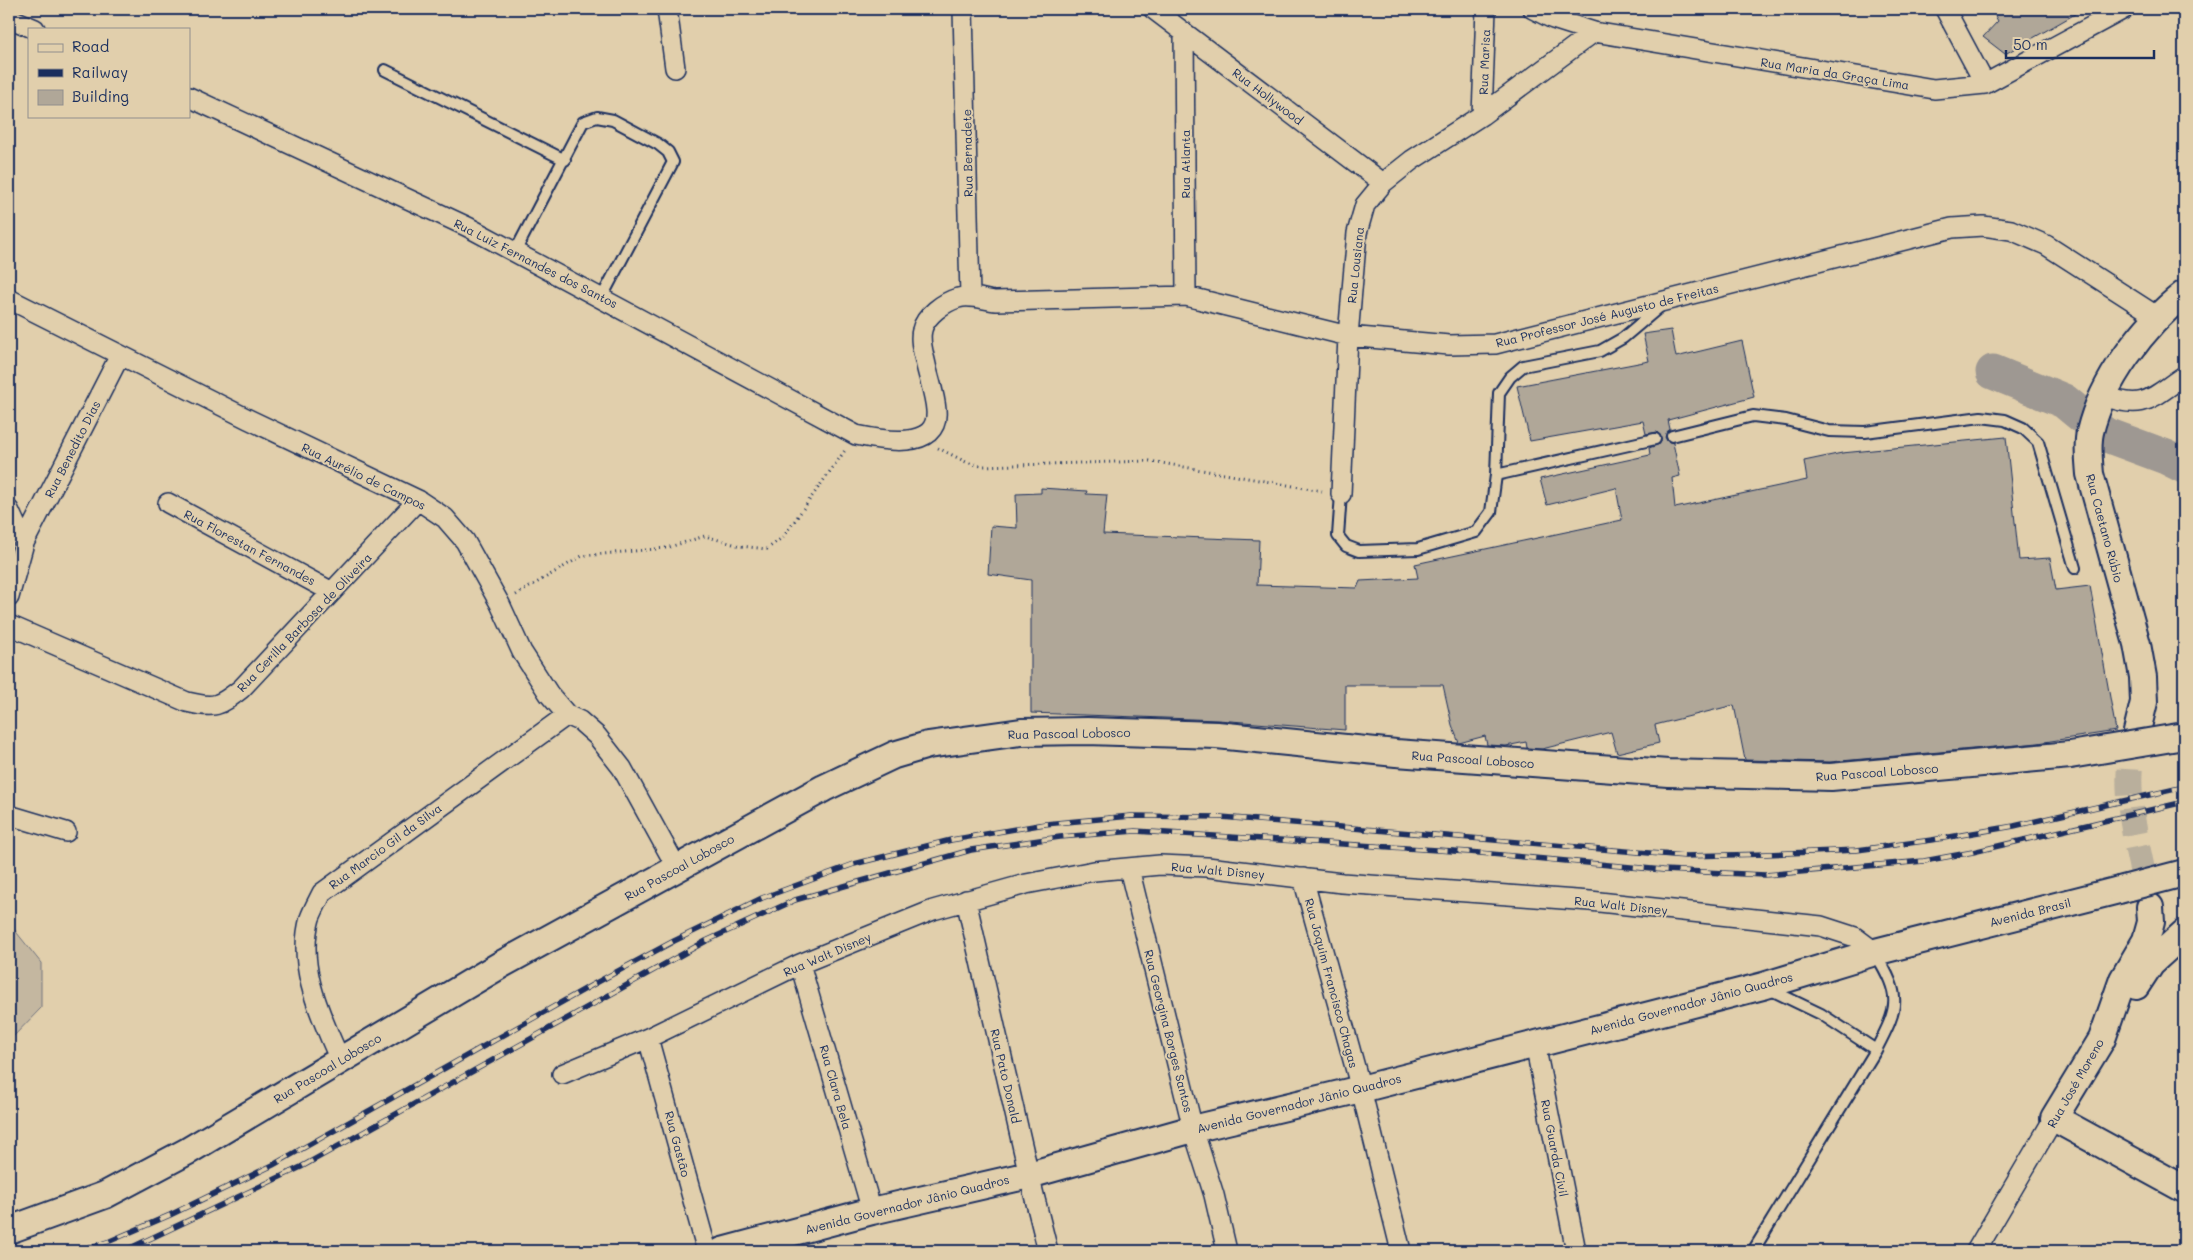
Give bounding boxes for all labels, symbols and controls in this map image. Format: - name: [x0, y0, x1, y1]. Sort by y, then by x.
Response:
- legend: [28, 28, 190, 118]
- scale bar: [2006, 28, 2153, 60]
- street label: Rua Marisa: [1475, 29, 1493, 95]
- text: 50 m: [2013, 34, 2048, 54]
- text: Road: [72, 36, 109, 56]
- street label: Rua Maria da Graça Lima: [1760, 53, 1910, 93]
- text: Railway: [72, 62, 128, 82]
- street label: Rua Hollywood: [1229, 64, 1307, 128]
- text: Building: [72, 86, 129, 106]
- street label: Rua Bernadete: [958, 109, 976, 197]
- street label: Rua Atlanta: [1177, 129, 1193, 199]
- street label: Rua Luiz Fernandes dos Santos: [451, 215, 621, 311]
- street label: Rua Lousiana: [1343, 226, 1367, 304]
- street label: Rua Professor José Augusto de Freitas: [1494, 279, 1720, 351]
- street label: Rua Benedito Dias: [41, 397, 104, 500]
- street label: Rua Aurélio de Campos: [299, 439, 429, 513]
- street label: Rua Caetano Rúbio: [2083, 472, 2127, 584]
- street label: Rua Florestan Fernandes: [181, 505, 319, 589]
- street label: Rua Cerilla Barbosa de Oliveira: [233, 549, 375, 695]
- street label: Rua Pascoal Lobosco: [1007, 724, 1131, 742]
- street label: Rua Pascoal Lobosco: [1411, 747, 1535, 771]
- street label: Rua Pascoal Lobosco: [1815, 760, 1939, 784]
- street label: Rua Marcio Gil da Silva: [325, 800, 445, 892]
- street label: Rua Pascoal Lobosco: [621, 830, 737, 904]
- street label: Rua Walt Disney: [1171, 858, 1265, 882]
- street label: Rua Walt Disney: [1574, 892, 1668, 918]
- street label: Avenida Brasil: [1988, 894, 2072, 930]
- street label: Rua Joquim Francisco Chagas: [1302, 896, 1362, 1070]
- street label: Rua Walt Disney: [781, 928, 873, 980]
- street label: Rua Georgina Borges Santos: [1141, 948, 1197, 1114]
- street label: Avenida Governador Jânio Quadros: [1588, 968, 1795, 1038]
- street label: Rua Pato Donald: [987, 1027, 1025, 1125]
- street label: Rua Pascoal Lobosco: [270, 1029, 384, 1107]
- street label: Rua José Moreno: [2043, 1036, 2107, 1130]
- street label: Rua Clara Bela: [816, 1043, 856, 1131]
- street label: Avenida Governador Jânio Quadros: [1195, 1070, 1403, 1136]
- street label: Rua Guarda Civil: [1538, 1098, 1572, 1198]
- street label: Rua Gastão: [662, 1109, 694, 1179]
- street label: Avenida Governador Jânio Quadros: [803, 1171, 1011, 1237]

